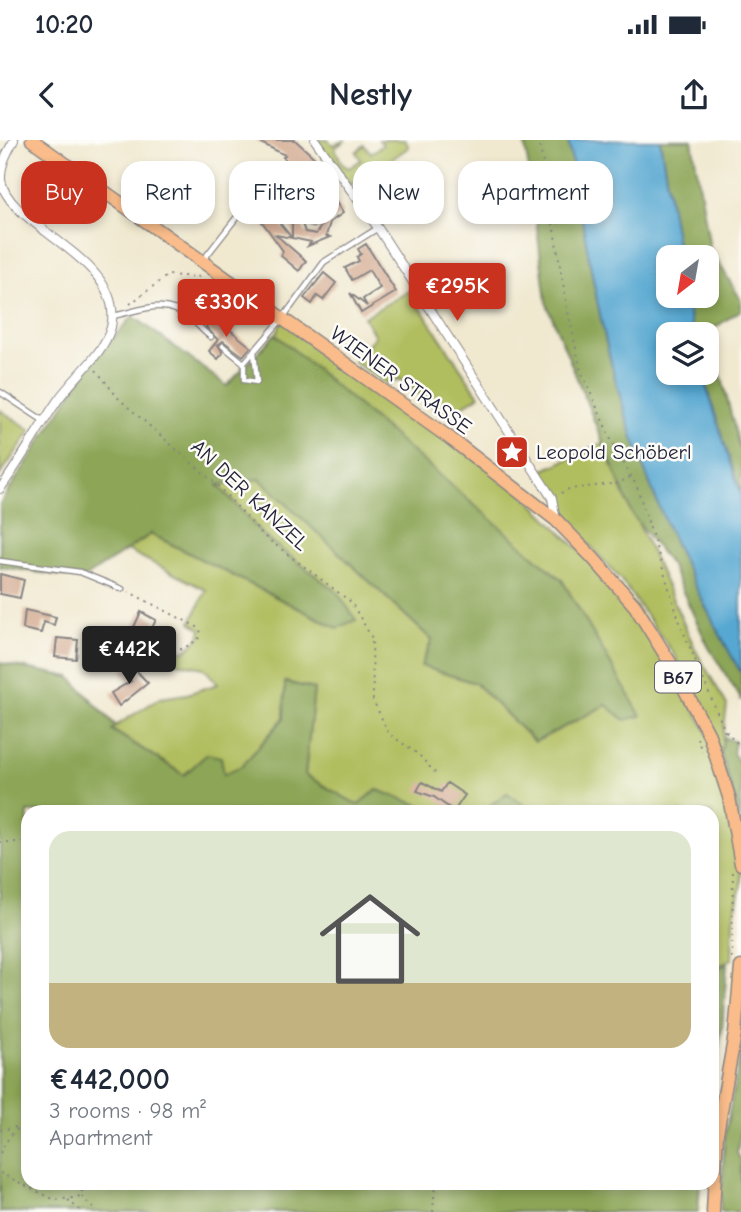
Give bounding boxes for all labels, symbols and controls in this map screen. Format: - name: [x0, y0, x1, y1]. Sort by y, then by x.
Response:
- text: 10:20: [35, 10, 93, 40]
- icon: back: [28, 76, 66, 114]
- text: Nestly: [329, 76, 412, 113]
- icon: share: [675, 76, 713, 114]
- chip: Buy: [21, 161, 107, 224]
- chip: Rent: [121, 161, 215, 224]
- chip: Filters: [229, 161, 339, 224]
- chip: New: [353, 161, 444, 224]
- chip: Apartment: [458, 161, 613, 224]
- north arrow: [656, 245, 719, 308]
- map controls: [656, 245, 719, 385]
- pin: €295K: [408, 264, 506, 323]
- text: €295K: [425, 272, 489, 299]
- pin: €330K: [177, 280, 275, 339]
- text: €330K: [194, 288, 258, 315]
- street label: WIENER STRASSE: [326, 321, 476, 439]
- button: layers: [656, 322, 719, 385]
- place icon: Leopold Schöberl: [493, 433, 531, 471]
- street label: AN DER KANZEL: [186, 435, 314, 556]
- place label: Leopold Schöberl: [536, 440, 692, 464]
- pin: €442K: [80, 626, 178, 686]
- text: €442K: [98, 635, 160, 662]
- road number: B67: [655, 662, 701, 692]
- icon: home: [307, 876, 433, 1002]
- text: €442,000: [49, 1062, 170, 1097]
- text: 3 rooms · 98 m²: [49, 1097, 206, 1124]
- text: Apartment: [49, 1124, 152, 1151]

